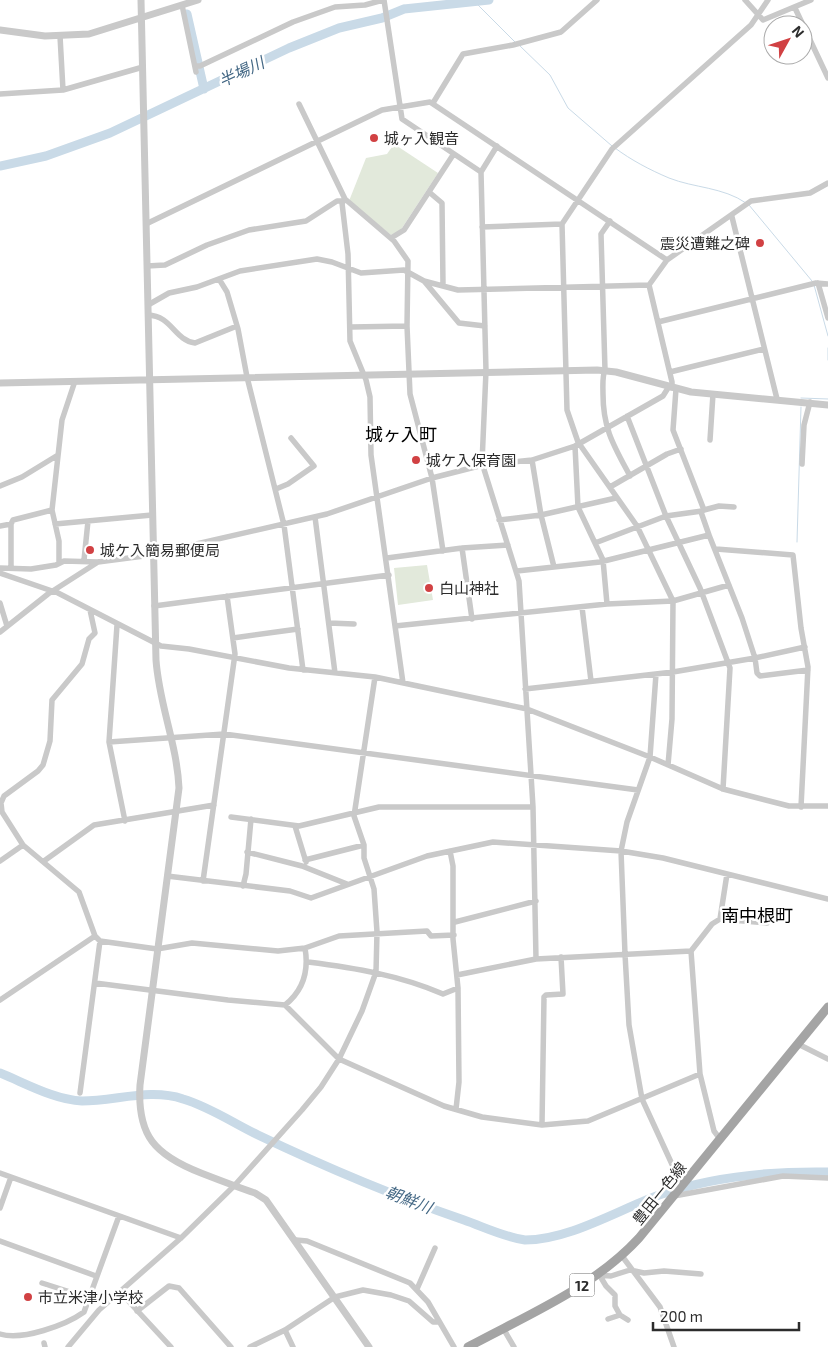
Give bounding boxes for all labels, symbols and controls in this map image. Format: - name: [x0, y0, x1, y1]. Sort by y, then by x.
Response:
- north arrow: [763, 15, 813, 65]
- text: N: [789, 22, 808, 41]
- water label: 半場川: [215, 51, 269, 90]
- place label: 城ヶ入観音: [384, 129, 459, 147]
- marker: 城ヶ入観音: [368, 132, 380, 144]
- place label: 震災遭難之碑: [660, 234, 750, 252]
- marker: 震災遭難之碑: [754, 237, 766, 249]
- district label: 城ヶ入町: [365, 423, 437, 445]
- place label: 城ケ入保育園: [426, 451, 516, 469]
- marker: 城ケ入保育園: [410, 454, 422, 466]
- place label: 城ケ入簡易郵便局: [100, 541, 220, 559]
- marker: 城ケ入簡易郵便局: [84, 544, 96, 556]
- place label: 白山神社: [439, 579, 499, 597]
- marker: 白山神社: [423, 582, 435, 594]
- district label: 南中根町: [721, 904, 793, 926]
- street label: 豊田一色線: [628, 1158, 690, 1228]
- water label: 朝鮮川: [383, 1182, 437, 1217]
- road number: 12: [570, 1274, 594, 1296]
- place label: 市立米津小学校: [38, 1288, 143, 1306]
- marker: 市立米津小学校: [22, 1291, 34, 1303]
- scale bar: [653, 1300, 799, 1332]
- text: 200 m: [660, 1307, 703, 1325]

